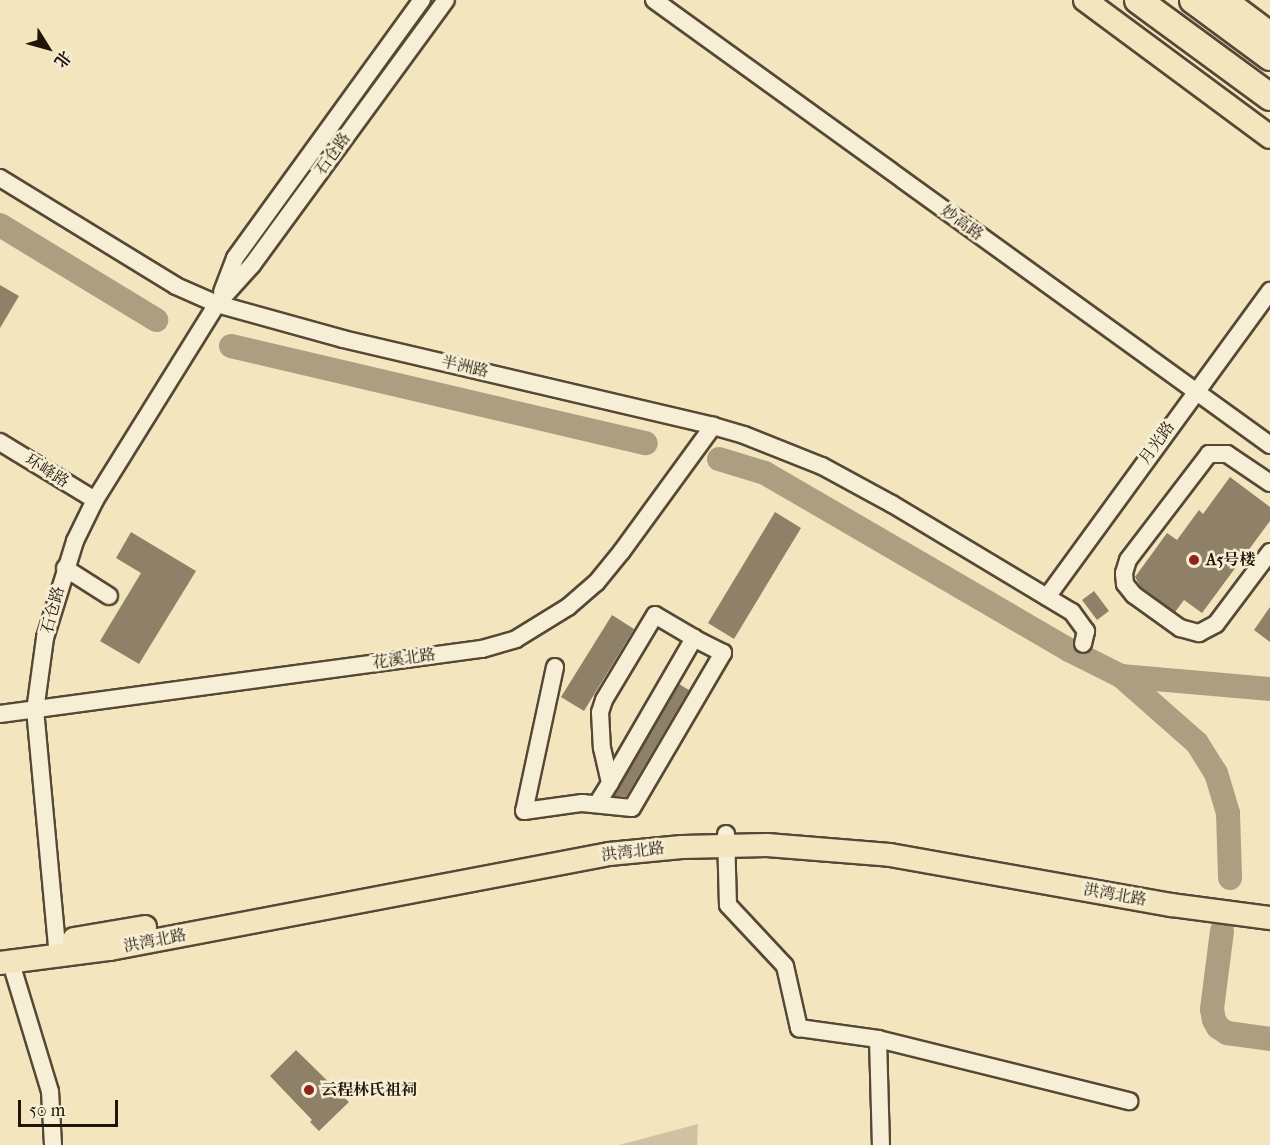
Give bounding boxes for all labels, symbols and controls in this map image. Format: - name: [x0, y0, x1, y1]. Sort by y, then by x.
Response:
- north arrow: [18, 18, 78, 78]
- text: 北: [50, 47, 75, 71]
- street label: 石仓路: [311, 129, 355, 179]
- street label: 妙高路: [937, 201, 987, 245]
- street label: 半洲路: [439, 352, 491, 382]
- street label: 月光路: [1135, 418, 1179, 468]
- street label: 环峰路: [22, 450, 72, 492]
- place label: A5号楼: [1206, 550, 1255, 570]
- marker: A5号楼: [1187, 553, 1201, 567]
- street label: 石仓路: [38, 584, 68, 636]
- street label: 花溪北路: [371, 645, 437, 673]
- street label: 洪湾北路: [600, 839, 666, 865]
- street label: 洪湾北路: [1082, 880, 1148, 910]
- street label: 洪湾北路: [122, 925, 188, 957]
- place label: 云程林氏祖祠: [321, 1080, 417, 1100]
- marker: 云程林氏祖祠: [302, 1083, 316, 1097]
- scale bar: [21, 1088, 122, 1126]
- text: 50 m: [29, 1100, 65, 1121]

